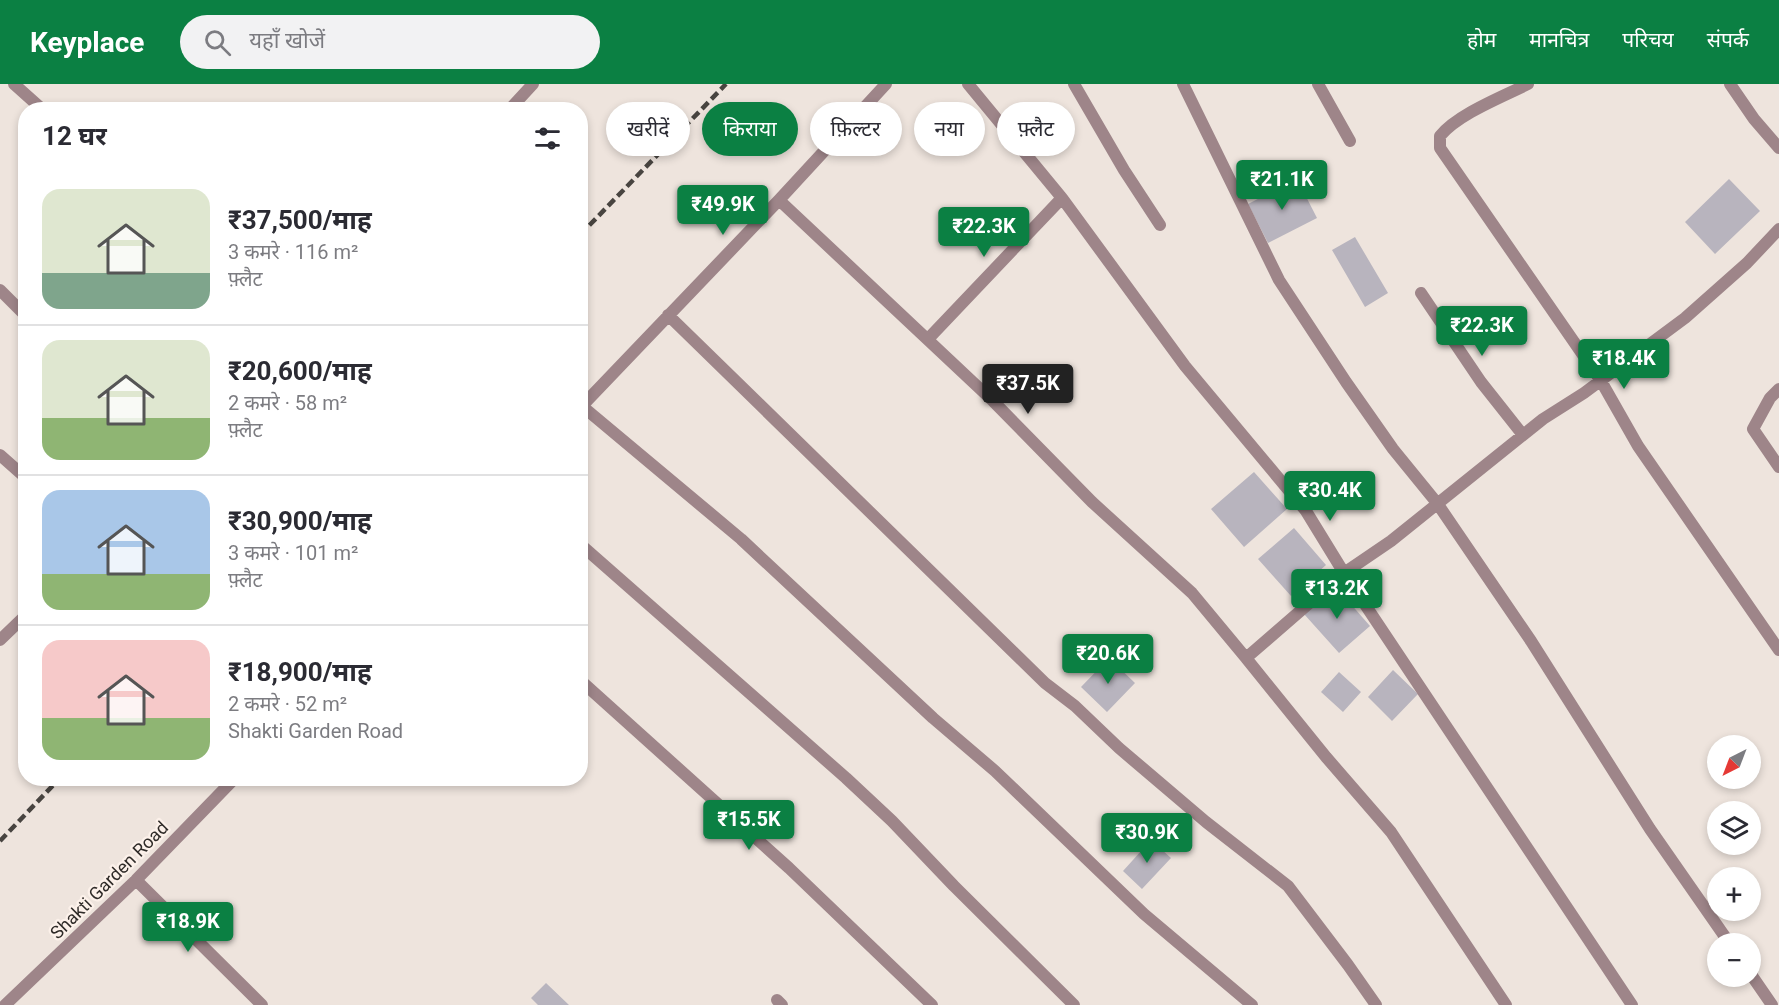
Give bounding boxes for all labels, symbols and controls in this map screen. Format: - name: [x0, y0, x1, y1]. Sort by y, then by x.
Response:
- search box: [180, 15, 600, 69]
- text: Keyplace: [30, 26, 144, 59]
- icon: search: [201, 26, 234, 59]
- text: यहाँ खोजें: [249, 28, 325, 53]
- text: होम: [1467, 28, 1496, 52]
- text: मानचित्र: [1529, 28, 1589, 52]
- text: परिचय: [1622, 28, 1674, 52]
- text: संपर्क: [1707, 28, 1749, 52]
- chip: खरीदें: [606, 102, 690, 156]
- chip: किराया: [702, 102, 798, 156]
- chip: फ़िल्टर: [810, 102, 902, 156]
- chip: नया: [914, 102, 985, 156]
- chip: फ़्लैट: [997, 102, 1075, 156]
- text: 12 घर: [42, 121, 107, 151]
- icon: filters: [531, 122, 564, 155]
- pin: ₹21.1K: [1233, 160, 1331, 211]
- text: ₹21.1K: [1250, 167, 1314, 191]
- pin: ₹49.9K: [674, 185, 772, 236]
- text: ₹49.9K: [691, 192, 755, 216]
- text: ₹37,500/माह: [228, 205, 372, 235]
- pin: ₹22.3K: [935, 207, 1033, 258]
- icon: home: [90, 213, 162, 285]
- text: ₹22.3K: [952, 214, 1016, 238]
- text: 3 कमरे · 116 m²: [228, 240, 358, 264]
- text: फ़्लैट: [228, 267, 263, 291]
- pin: ₹22.3K: [1433, 306, 1531, 357]
- text: ₹22.3K: [1450, 313, 1514, 337]
- pin: ₹18.4K: [1575, 339, 1673, 390]
- text: ₹18.4K: [1592, 346, 1656, 370]
- text: ₹20,600/माह: [228, 356, 372, 386]
- icon: home: [90, 364, 162, 436]
- pin: ₹37.5K: [979, 364, 1077, 415]
- text: ₹37.5K: [996, 371, 1060, 395]
- text: 2 कमरे · 58 m²: [228, 391, 347, 415]
- text: फ़्लैट: [228, 418, 263, 442]
- pin: ₹30.4K: [1281, 471, 1379, 522]
- text: ₹30.4K: [1298, 478, 1362, 502]
- text: ₹30,900/माह: [228, 506, 372, 536]
- icon: home: [90, 514, 162, 586]
- text: 3 कमरे · 101 m²: [228, 541, 358, 565]
- text: फ़्लैट: [228, 568, 263, 592]
- pin: ₹13.2K: [1288, 569, 1386, 620]
- text: ₹13.2K: [1305, 576, 1369, 600]
- pin: ₹20.6K: [1059, 634, 1157, 685]
- text: ₹20.6K: [1076, 641, 1140, 665]
- text: ₹18,900/माह: [228, 657, 372, 687]
- icon: home: [90, 664, 162, 736]
- text: 2 कमरे · 52 m²: [228, 692, 347, 716]
- text: Shakti Garden Road: [228, 719, 403, 743]
- north arrow: [1707, 735, 1761, 789]
- map controls: [1707, 735, 1761, 987]
- pin: ₹15.5K: [700, 800, 798, 851]
- button: layers: [1707, 801, 1761, 855]
- text: ₹15.5K: [717, 807, 781, 831]
- pin: ₹30.9K: [1098, 813, 1196, 864]
- street label: Shakti Garden Road: [46, 817, 172, 943]
- text: ₹30.9K: [1115, 820, 1179, 844]
- button: +: [1707, 867, 1761, 921]
- pin: ₹18.9K: [139, 902, 237, 953]
- text: ₹18.9K: [156, 909, 220, 933]
- button: −: [1707, 933, 1761, 987]

